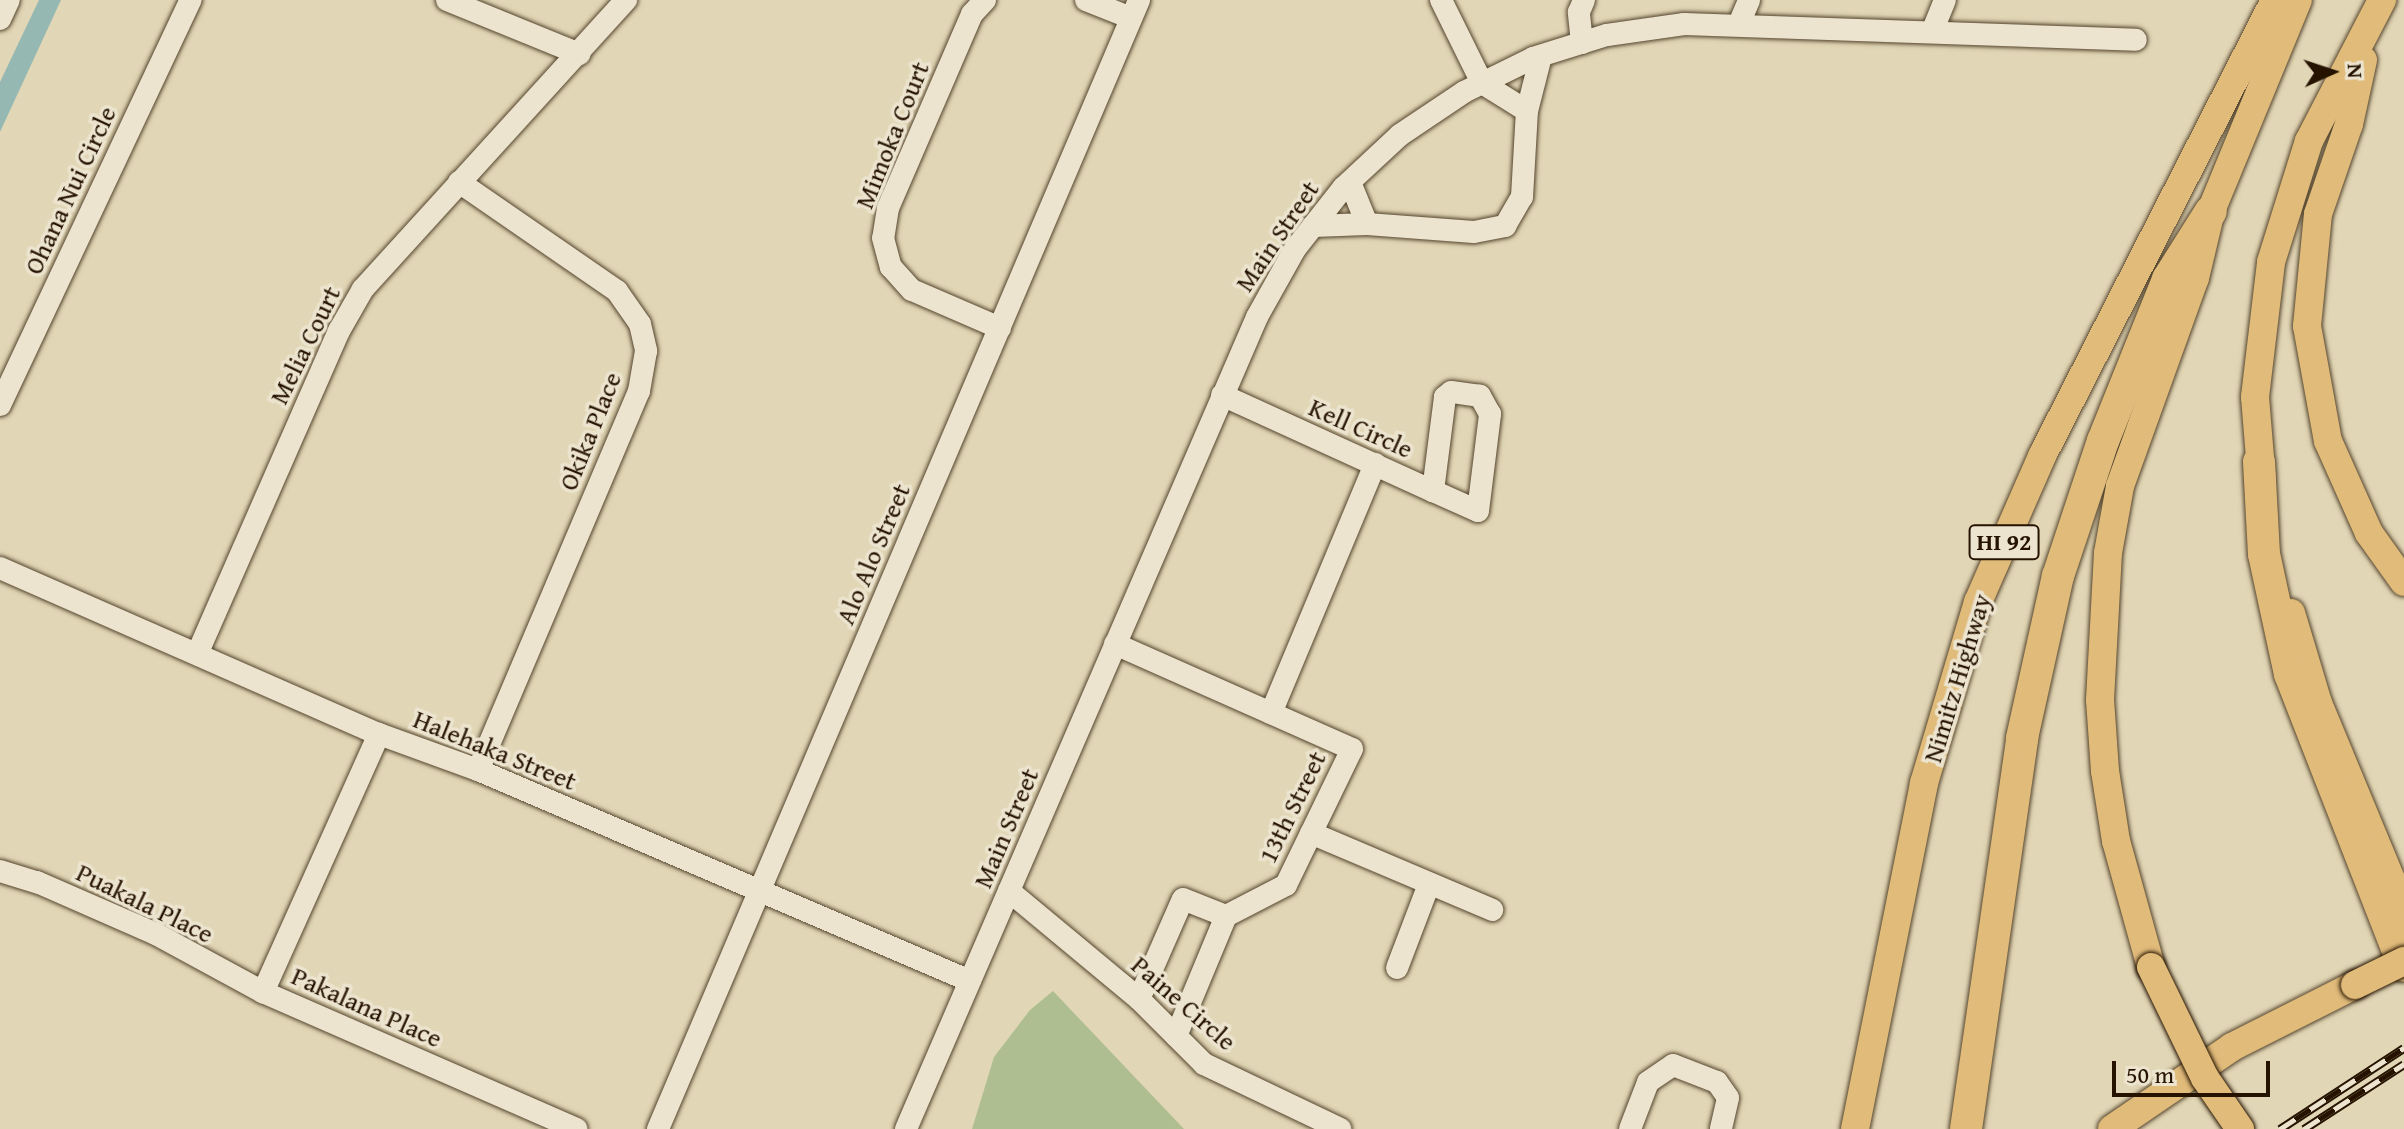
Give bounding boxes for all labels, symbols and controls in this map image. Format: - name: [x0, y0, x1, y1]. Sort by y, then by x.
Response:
- north arrow: [2292, 32, 2372, 112]
- street label: Mimoka Court: [848, 57, 936, 213]
- text: N: [2340, 63, 2372, 79]
- street label: Ohana Nui Circle: [17, 101, 123, 279]
- street label: Main Street: [1229, 175, 1325, 297]
- street label: Melia Court: [263, 281, 347, 409]
- street label: Okika Place: [552, 367, 628, 495]
- street label: Kell Circle: [1304, 391, 1418, 465]
- street label: Alo Alo Street: [829, 479, 917, 629]
- road number: HI 92: [1968, 522, 2040, 562]
- street label: Nimitz Highway: [1917, 590, 1997, 766]
- street label: Halehaka Street: [409, 703, 581, 797]
- street label: 13th Street: [1252, 746, 1332, 868]
- street label: Main Street: [967, 763, 1045, 893]
- street label: Puakala Place: [71, 856, 219, 950]
- street label: Paine Circle: [1125, 949, 1243, 1057]
- street label: Pakalana Place: [287, 960, 447, 1054]
- scale bar: [2116, 1045, 2274, 1095]
- text: 50 m: [2126, 1057, 2174, 1092]

